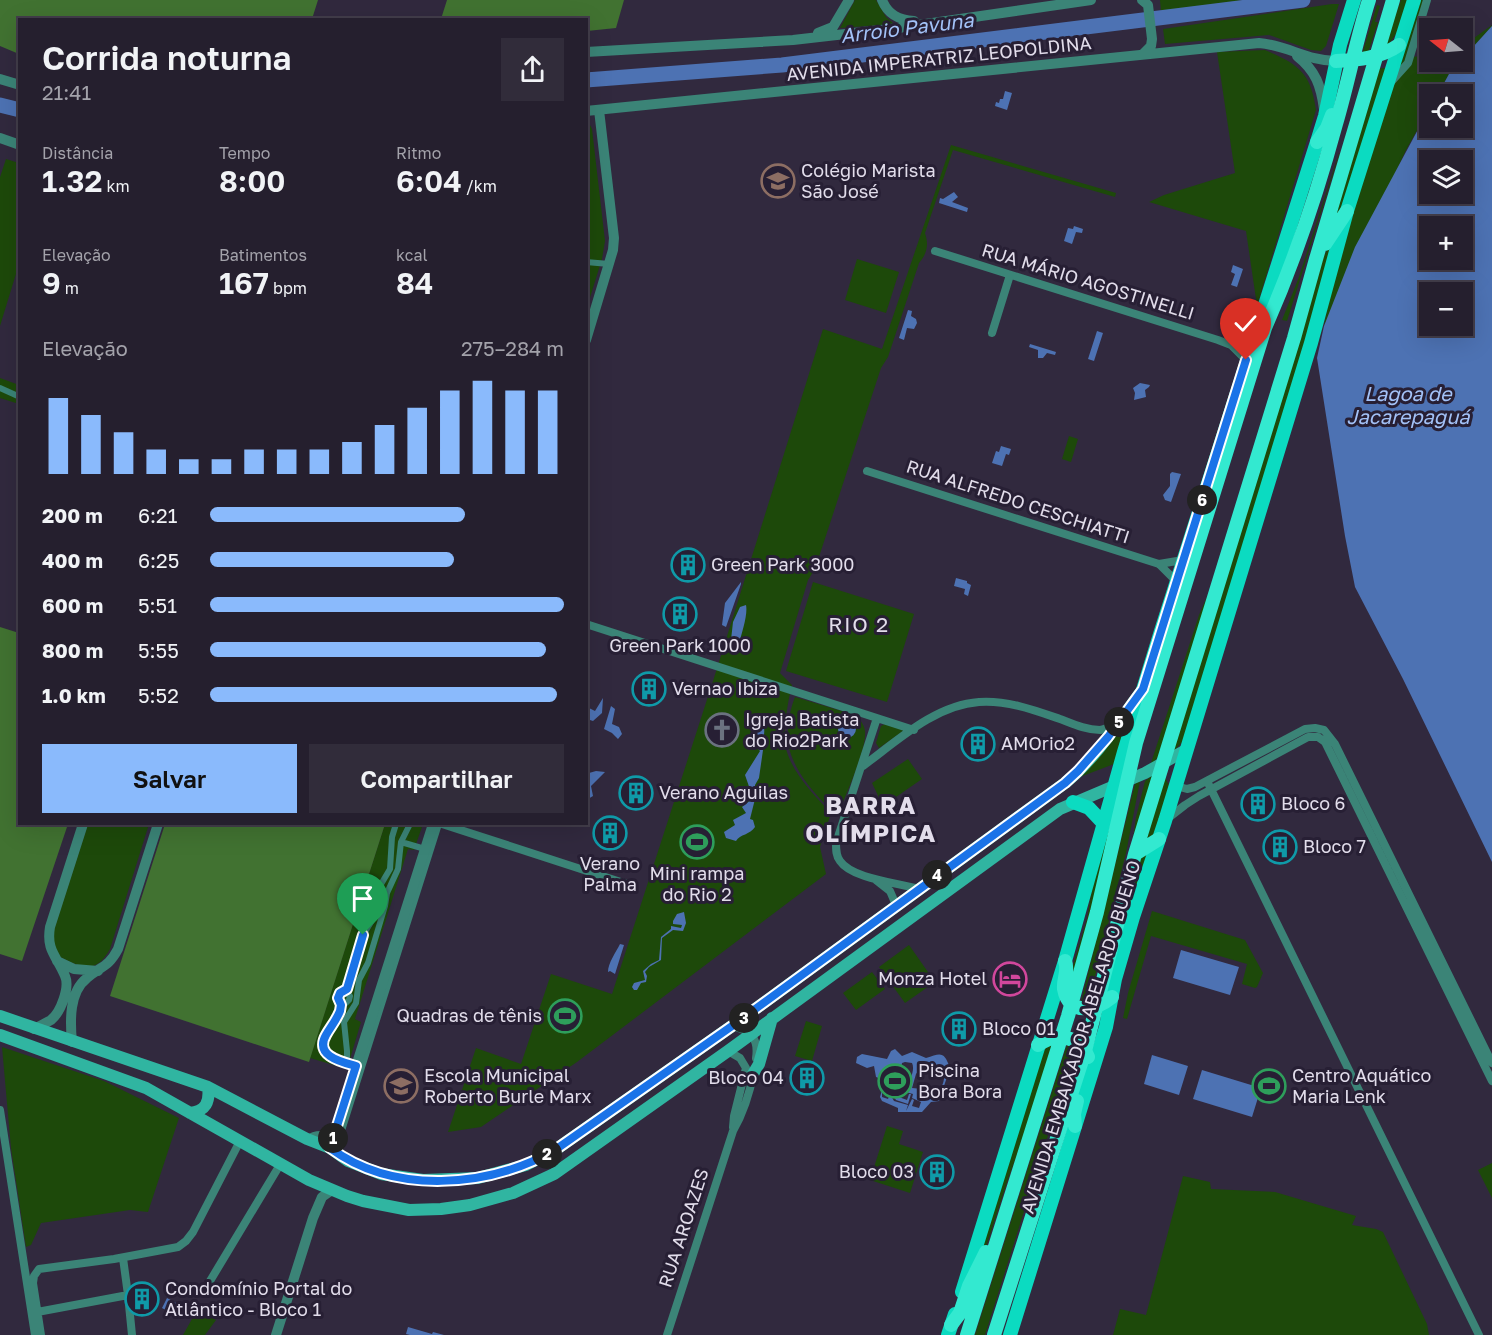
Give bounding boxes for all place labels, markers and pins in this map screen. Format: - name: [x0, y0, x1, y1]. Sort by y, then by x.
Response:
- place label: Colégio Marista São José: [801, 159, 936, 202]
- school or university icon: Colégio Marista São José: [760, 163, 796, 199]
- pin: [1220, 298, 1271, 360]
- pin: 6: [1187, 485, 1217, 515]
- building icon: Green Park 3000: [670, 547, 706, 583]
- place label: Green Park 3000: [711, 553, 854, 575]
- building icon: Green Park 1000: [662, 596, 698, 632]
- place label: Green Park 1000: [609, 634, 751, 656]
- building icon: Vernao Ibiza: [631, 671, 667, 707]
- place label: Vernao Ibiza: [672, 677, 778, 699]
- pin: 5: [1104, 707, 1134, 737]
- place label: Igreja Batista do Rio2Park: [745, 708, 859, 751]
- church icon: Igreja Batista do Rio2Park: [704, 712, 740, 748]
- building icon: AMOrio2: [960, 726, 996, 762]
- place label: AMOrio2: [1001, 732, 1075, 754]
- building icon: Verano Aguilas: [618, 775, 654, 811]
- place label: Verano Aguilas: [659, 781, 788, 803]
- building icon: Bloco 6: [1240, 786, 1276, 822]
- place label: Bloco 6: [1281, 792, 1345, 814]
- building icon: Verano Palma: [592, 815, 628, 851]
- sports icon: Mini rampa do Rio 2: [679, 824, 715, 860]
- building icon: Bloco 7: [1262, 829, 1298, 865]
- place label: Bloco 7: [1303, 835, 1366, 857]
- place label: Verano Palma: [580, 852, 640, 895]
- pin: 4: [922, 860, 952, 890]
- place label: Mini rampa do Rio 2: [650, 862, 744, 905]
- pin: [337, 873, 388, 935]
- hotel icon: Monza Hotel: [992, 961, 1028, 997]
- place label: Monza Hotel: [878, 967, 987, 989]
- sports icon: Quadras de tênis: [547, 998, 583, 1034]
- pin: 3: [729, 1003, 759, 1033]
- place label: Quadras de tênis: [396, 1004, 542, 1026]
- building icon: Bloco 01: [941, 1011, 977, 1047]
- place label: Bloco 01: [982, 1017, 1056, 1039]
- place label: Piscina Bora Bora: [918, 1059, 1002, 1102]
- building icon: Bloco 04: [789, 1060, 825, 1096]
- sports icon: Piscina Bora Bora: [877, 1063, 913, 1099]
- place label: Escola Municipal Roberto Burle Marx: [424, 1064, 592, 1107]
- place label: Centro Aquático Maria Lenk: [1292, 1064, 1431, 1107]
- place label: Bloco 04: [708, 1066, 784, 1088]
- school or university icon: Escola Municipal Roberto Burle Marx: [383, 1068, 419, 1104]
- sports icon: Centro Aquático Maria Lenk: [1251, 1068, 1287, 1104]
- pin: 1: [318, 1123, 348, 1153]
- pin: 2: [532, 1139, 562, 1169]
- building icon: Bloco 03: [919, 1154, 955, 1190]
- place label: Bloco 03: [839, 1160, 914, 1182]
- place label: Condomínio Portal do Atlântico - Bloco 1: [165, 1277, 352, 1320]
- building icon: Condomínio Portal do Atlântico - Bloco 1: [124, 1281, 160, 1317]

